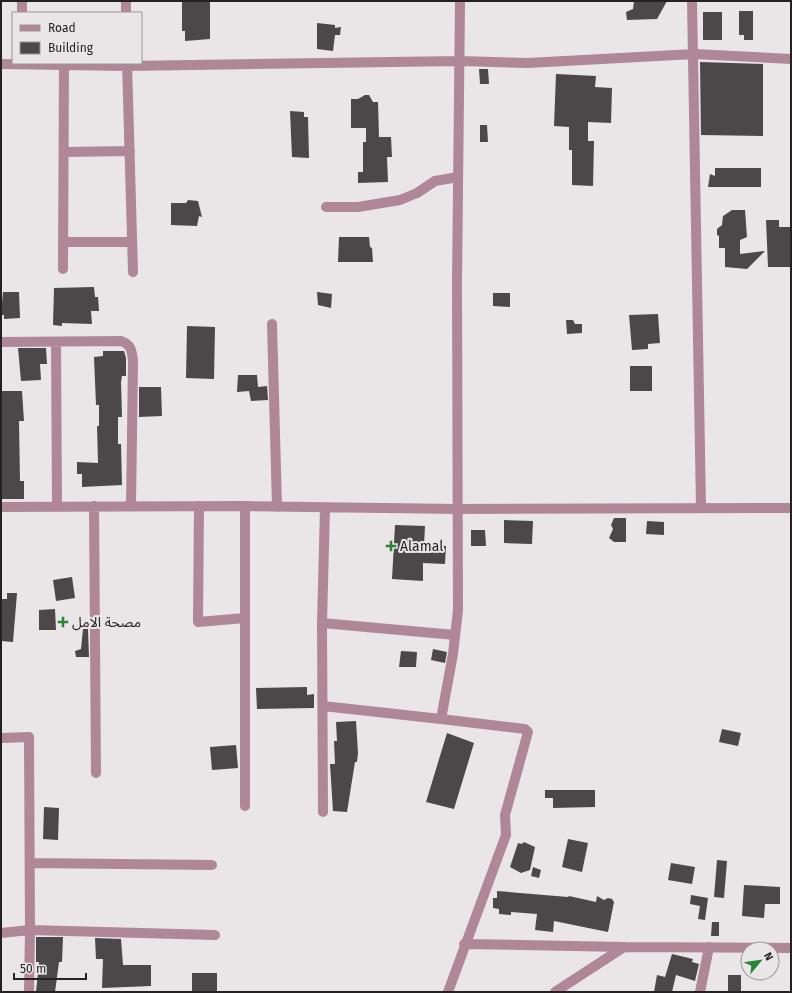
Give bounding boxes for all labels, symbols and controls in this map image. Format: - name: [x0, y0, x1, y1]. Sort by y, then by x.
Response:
- legend: [12, 12, 142, 64]
- text: Road: [48, 21, 76, 35]
- text: Building: [48, 41, 94, 55]
- place label: Alamal: [400, 538, 443, 555]
- marker: Alamal: [385, 540, 397, 552]
- place label: مصحة الامل: [72, 614, 141, 631]
- marker: مصحة الامل: [57, 616, 69, 628]
- north arrow: [740, 941, 780, 981]
- text: N: [761, 950, 776, 963]
- scale bar: [14, 955, 86, 981]
- text: 50 m: [20, 962, 46, 976]

